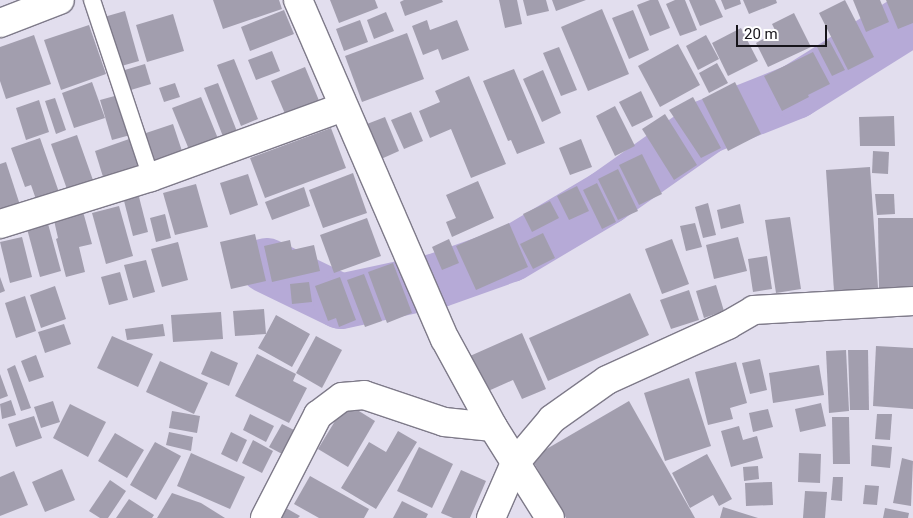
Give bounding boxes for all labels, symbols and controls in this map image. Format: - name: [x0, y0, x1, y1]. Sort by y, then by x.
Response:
- scale bar: [738, 15, 829, 47]
- text: 20 m: [744, 25, 778, 43]

